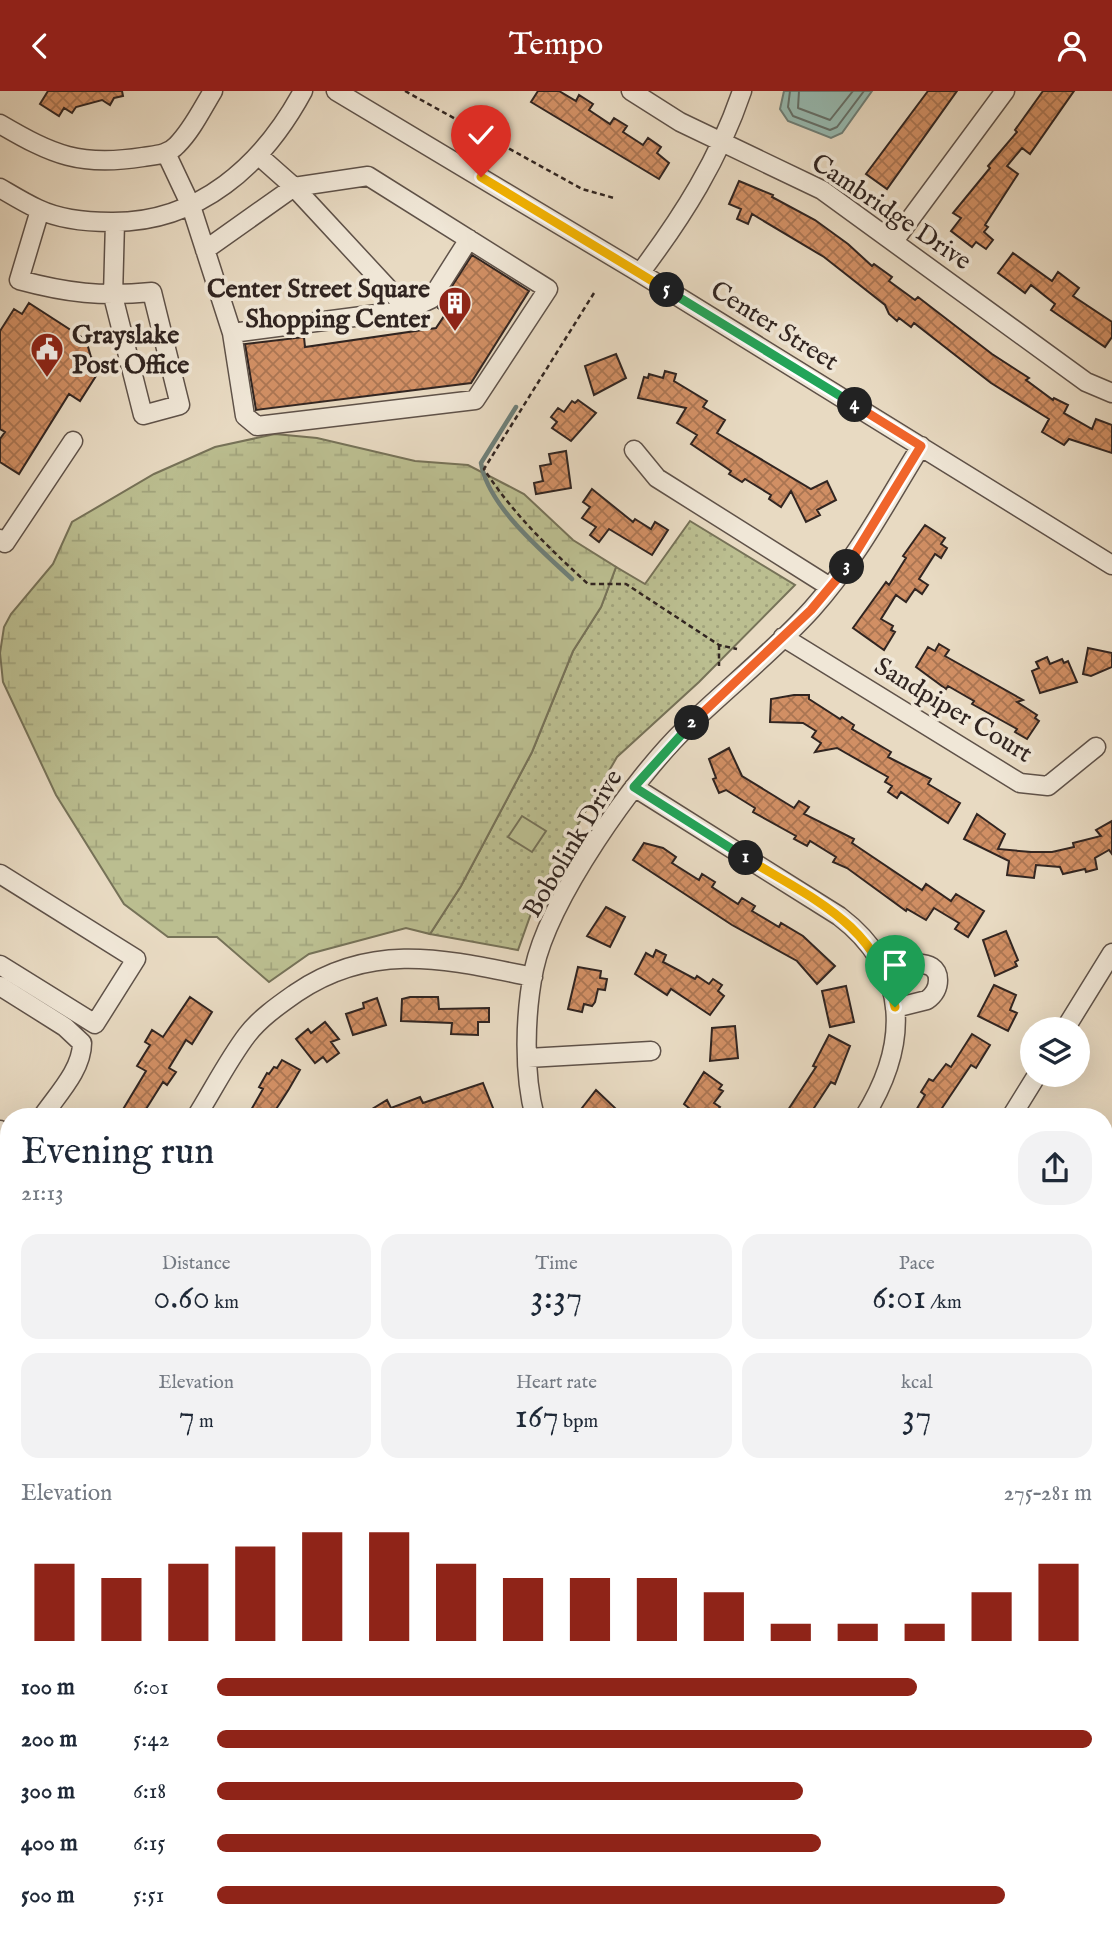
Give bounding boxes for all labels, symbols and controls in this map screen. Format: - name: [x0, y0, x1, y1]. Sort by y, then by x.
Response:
- text: Tempo: [509, 25, 603, 66]
- icon: back: [21, 27, 59, 65]
- icon: person: [1053, 27, 1091, 65]
- pin: [451, 105, 511, 177]
- icon: check: [462, 116, 500, 154]
- street label: Cambridge Drive: [805, 147, 978, 278]
- place label: Center Street Square Shopping Center: [207, 273, 430, 336]
- pin: 5: [650, 273, 684, 307]
- street label: Center Street: [704, 274, 844, 379]
- text: 5: [663, 277, 670, 301]
- building icon: Center Street Square Shopping Center: [436, 284, 474, 333]
- place label: Grayslake Post Office: [72, 319, 189, 382]
- public building icon: Grayslake Post Office: [28, 330, 66, 379]
- pin: 4: [838, 387, 872, 423]
- text: 4: [850, 392, 859, 416]
- pin: 3: [830, 549, 864, 585]
- text: 3: [843, 554, 850, 578]
- street label: Sandpiper Court: [868, 650, 1038, 771]
- pin: 2: [674, 705, 710, 741]
- text: 2: [687, 710, 696, 734]
- street label: Bobolink Drive: [516, 764, 630, 924]
- pin: 1: [728, 841, 764, 875]
- text: 1: [742, 845, 749, 869]
- pin: [865, 935, 925, 1007]
- icon: arrive: [876, 946, 914, 984]
- map controls: [1020, 1017, 1090, 1087]
- button: layers: [1020, 1017, 1090, 1087]
- text: Evening run: [21, 1129, 215, 1177]
- button: share: [1018, 1131, 1092, 1205]
- text: 21:13: [21, 1179, 64, 1208]
- text: Distance: [162, 1252, 231, 1276]
- text: Time: [535, 1252, 578, 1276]
- text: Pace: [899, 1252, 935, 1276]
- text: 0.60: [153, 1276, 210, 1321]
- text: 3:37: [531, 1276, 582, 1321]
- text: 6:01: [872, 1276, 926, 1321]
- text: km: [210, 1291, 239, 1315]
- text: /km: [926, 1291, 962, 1315]
- text: Elevation: [158, 1371, 234, 1395]
- text: Heart rate: [516, 1371, 597, 1395]
- text: kcal: [901, 1371, 933, 1395]
- text: 7: [179, 1395, 195, 1440]
- text: 167: [515, 1395, 559, 1440]
- text: 37: [902, 1395, 932, 1440]
- text: m: [195, 1410, 214, 1434]
- text: bpm: [559, 1410, 598, 1434]
- text: Elevation: [21, 1479, 112, 1508]
- text: 275–281 m: [1004, 1479, 1092, 1508]
- text: 100 m: [21, 1673, 75, 1702]
- text: 6:01: [133, 1673, 169, 1702]
- text: 200 m: [21, 1725, 77, 1754]
- text: 5:42: [133, 1725, 169, 1754]
- text: 300 m: [21, 1777, 75, 1806]
- text: 6:18: [133, 1777, 166, 1806]
- text: 400 m: [21, 1829, 78, 1858]
- text: 6:15: [133, 1829, 166, 1858]
- text: 500 m: [21, 1881, 75, 1910]
- text: 5:51: [133, 1881, 164, 1910]

